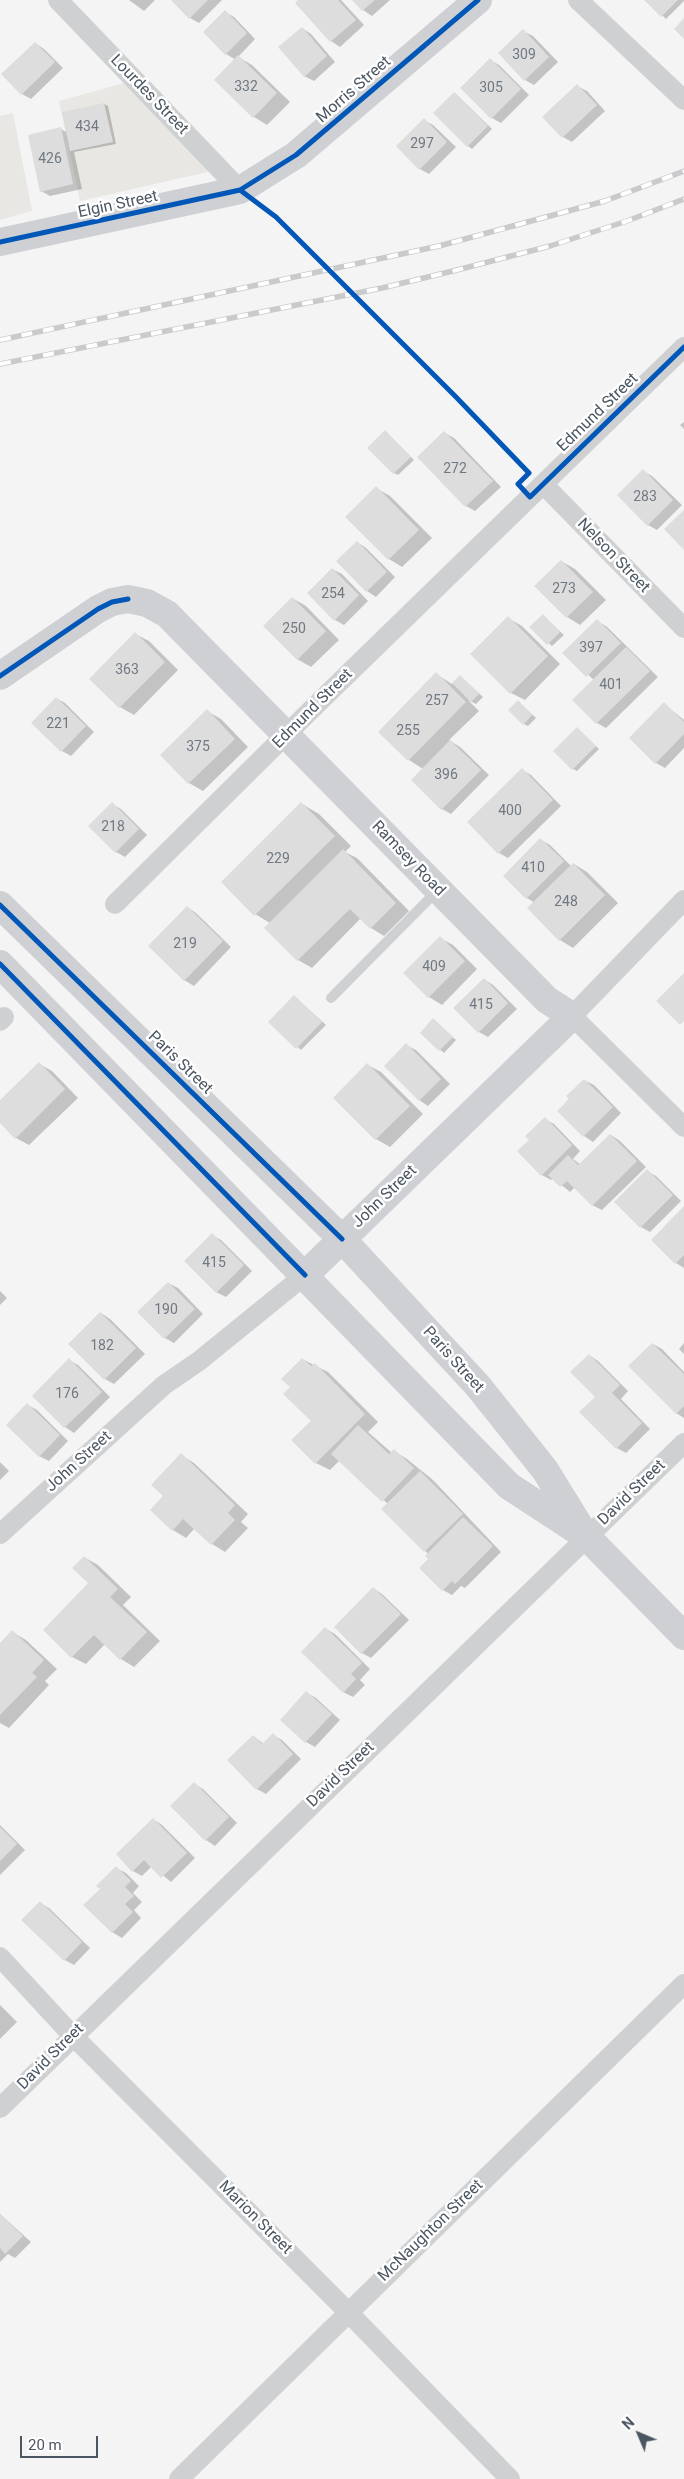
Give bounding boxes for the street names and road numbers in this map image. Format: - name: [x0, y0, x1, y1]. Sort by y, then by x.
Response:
- street label: Lourdes Street: [106, 51, 192, 139]
- street label: Morris Street: [313, 52, 395, 128]
- street label: Elgin Street: [76, 187, 160, 223]
- street label: Edmund Street: [554, 370, 642, 456]
- street label: Nelson Street: [573, 515, 653, 597]
- street label: Edmund Street: [269, 665, 357, 753]
- street label: Ramsey Road: [367, 817, 449, 901]
- street label: Paris Street: [144, 1027, 216, 1099]
- street label: John Street: [349, 1162, 421, 1232]
- street label: Paris Street: [418, 1323, 488, 1397]
- street label: John Street: [42, 1428, 116, 1496]
- street label: David Street: [594, 1456, 670, 1530]
- street label: David Street: [303, 1738, 379, 1812]
- street label: David Street: [14, 2020, 88, 2094]
- street label: McNaughton Street: [375, 2176, 487, 2286]
- street label: Marion Street: [214, 2177, 296, 2259]

